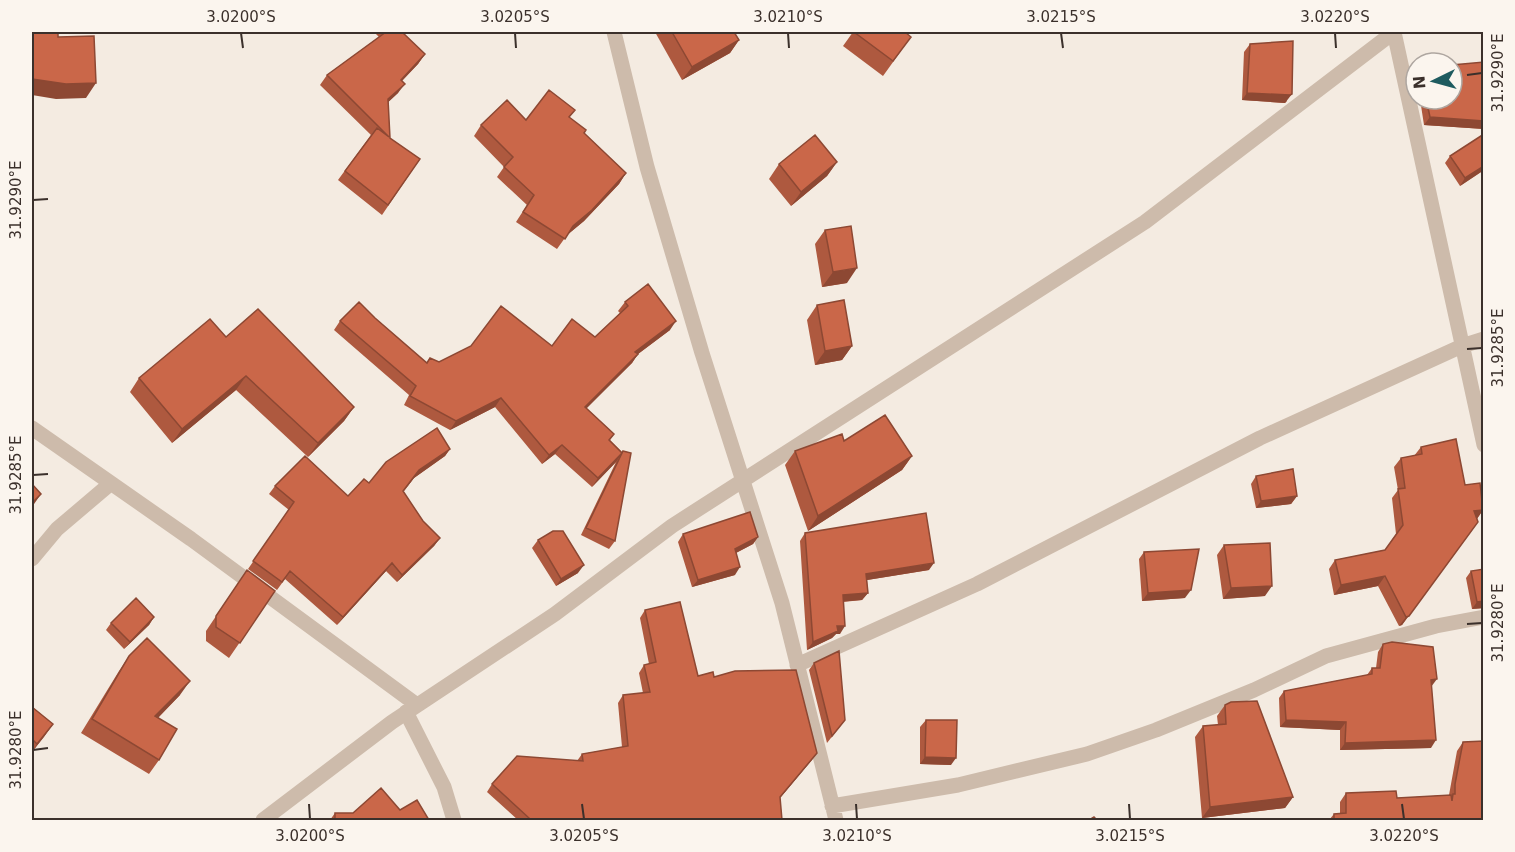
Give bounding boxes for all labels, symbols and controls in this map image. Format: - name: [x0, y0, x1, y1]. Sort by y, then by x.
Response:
- text: 3.0200°S: [206, 8, 276, 26]
- text: 3.0205°S: [480, 8, 550, 26]
- text: 3.0210°S: [753, 8, 823, 26]
- text: 3.0215°S: [1026, 8, 1096, 26]
- text: 3.0220°S: [1300, 8, 1370, 26]
- text: 31.9290°E: [1489, 33, 1507, 113]
- north arrow: [1404, 51, 1464, 111]
- text: N: [1410, 75, 1430, 90]
- text: 31.9290°E: [7, 160, 25, 240]
- text: 31.9285°E: [1489, 308, 1507, 388]
- text: 31.9285°E: [7, 435, 25, 515]
- text: 31.9280°E: [1489, 583, 1507, 663]
- text: 31.9280°E: [7, 710, 25, 790]
- text: 3.0200°S: [275, 827, 345, 845]
- text: 3.0205°S: [549, 827, 619, 845]
- text: 3.0210°S: [822, 827, 892, 845]
- text: 3.0215°S: [1095, 827, 1165, 845]
- text: 3.0220°S: [1369, 827, 1439, 845]

